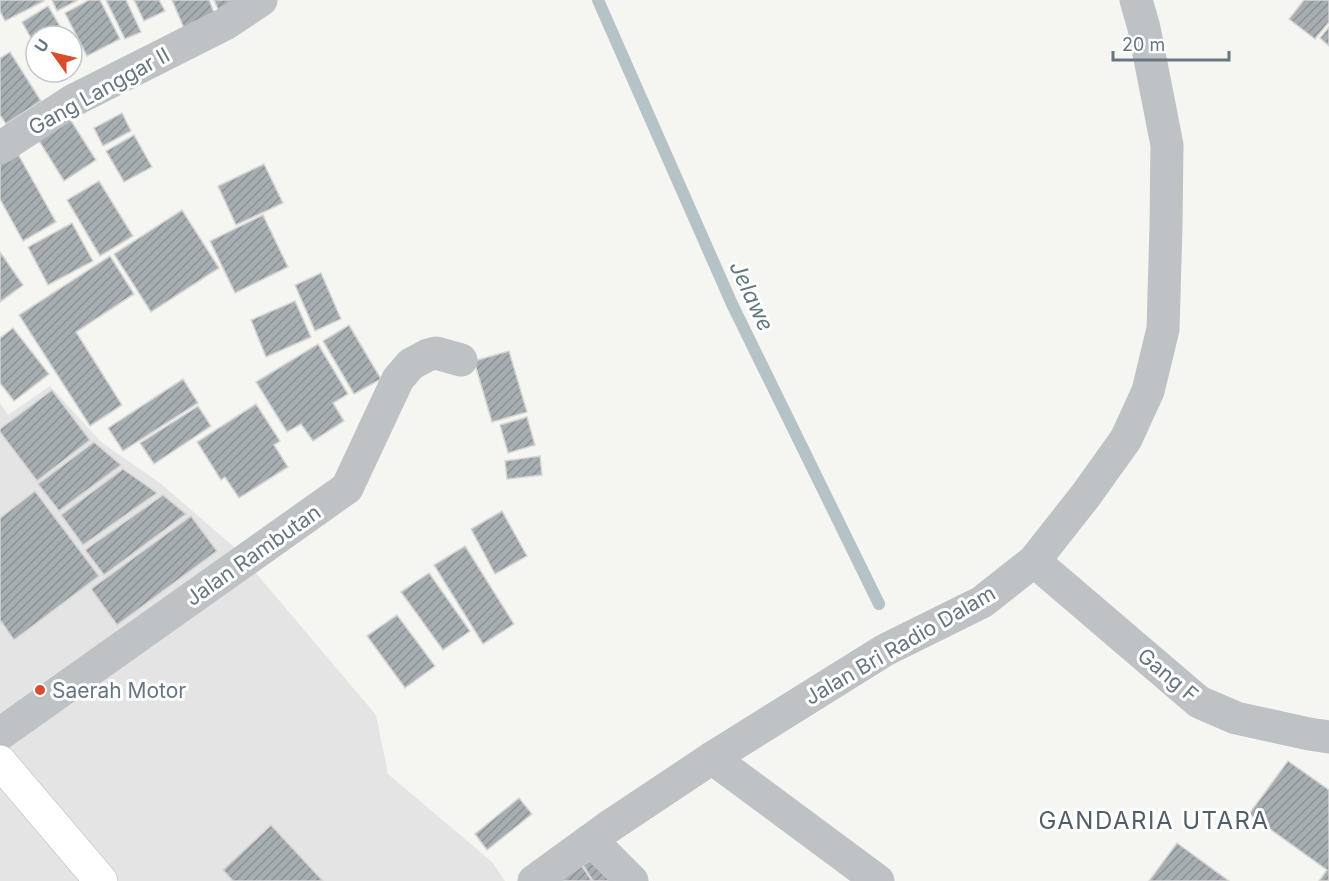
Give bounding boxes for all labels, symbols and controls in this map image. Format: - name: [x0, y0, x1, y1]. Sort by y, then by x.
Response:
- north arrow: [24, 24, 84, 84]
- scale bar: [1113, 24, 1228, 62]
- text: 20 m: [1122, 34, 1165, 55]
- text: U: [30, 35, 53, 56]
- street label: Gang Langgar II: [24, 42, 174, 140]
- water label: Jelawe: [725, 257, 779, 335]
- street label: Jalan Rambutan: [181, 499, 325, 611]
- street label: Jalan Bri Radio Dalam: [800, 580, 1000, 710]
- street label: Gang F: [1133, 643, 1203, 707]
- place label: Saerah Motor: [52, 678, 186, 703]
- marker: Saerah Motor: [33, 683, 47, 697]
- district label: GANDARIA UTARA: [1038, 806, 1270, 835]

